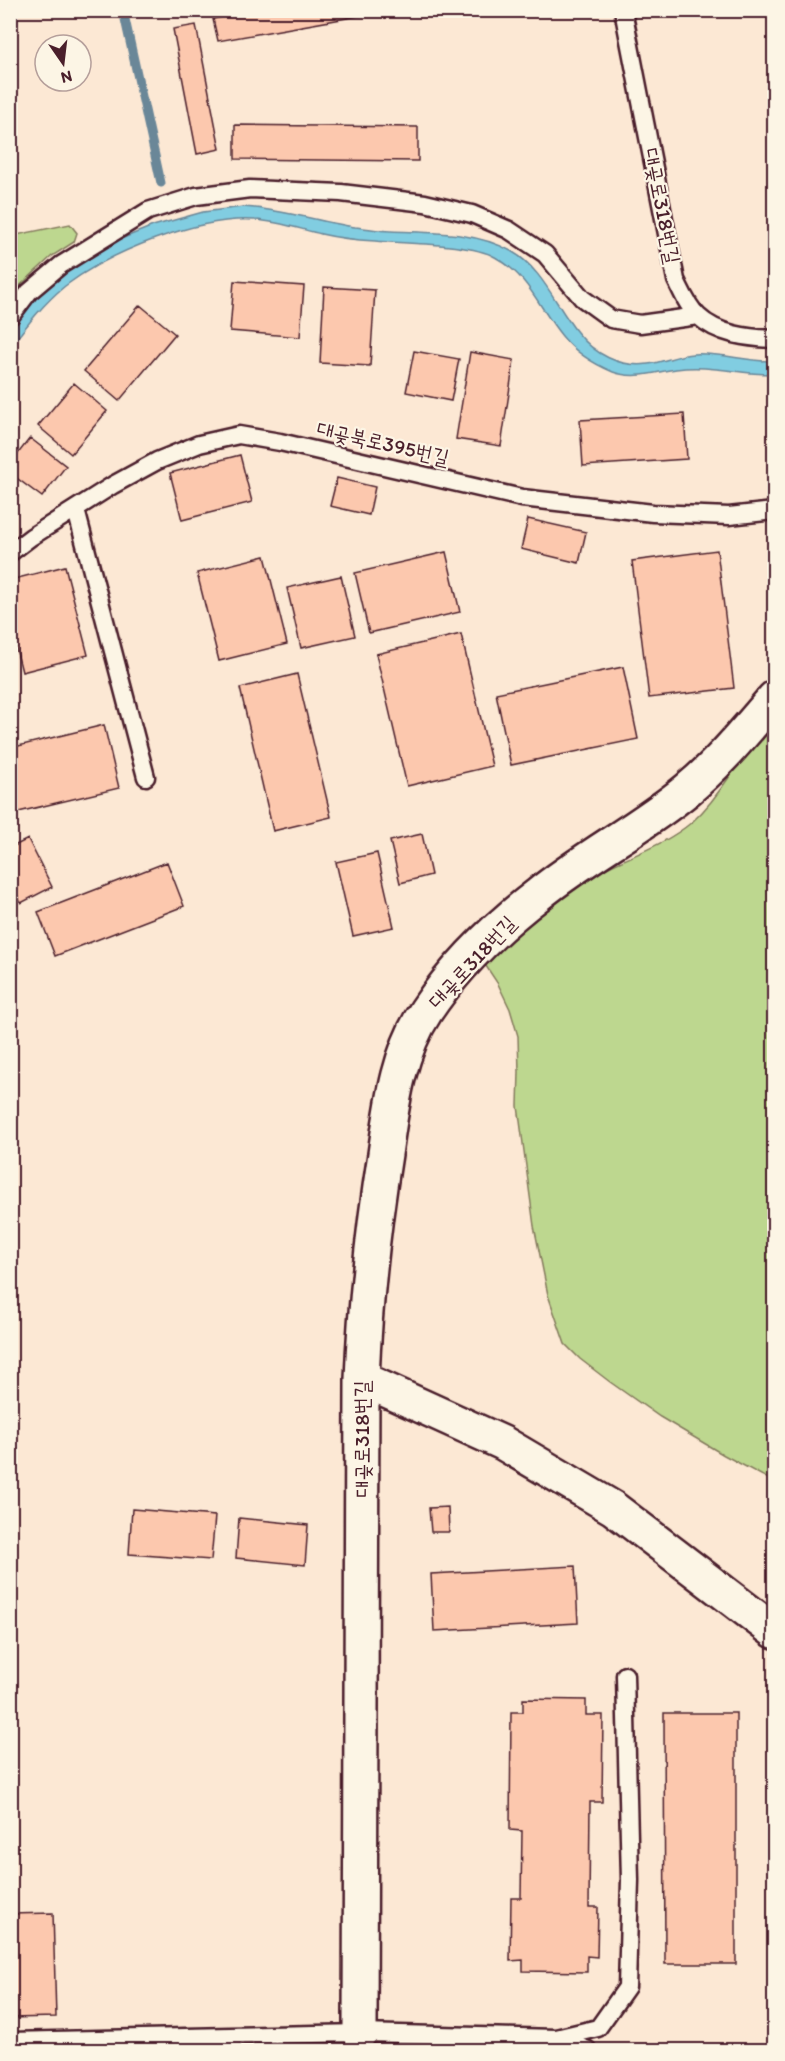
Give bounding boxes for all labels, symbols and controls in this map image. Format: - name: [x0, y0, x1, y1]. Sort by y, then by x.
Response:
- north arrow: [33, 33, 93, 93]
- text: N: [59, 67, 74, 88]
- street label: 대곶로318번길: [639, 146, 686, 266]
- street label: 대곶북로395번길: [315, 415, 452, 470]
- street label: 대곶로318번길: [423, 910, 521, 1013]
- street label: 대곶로318번길: [349, 1380, 374, 1498]

